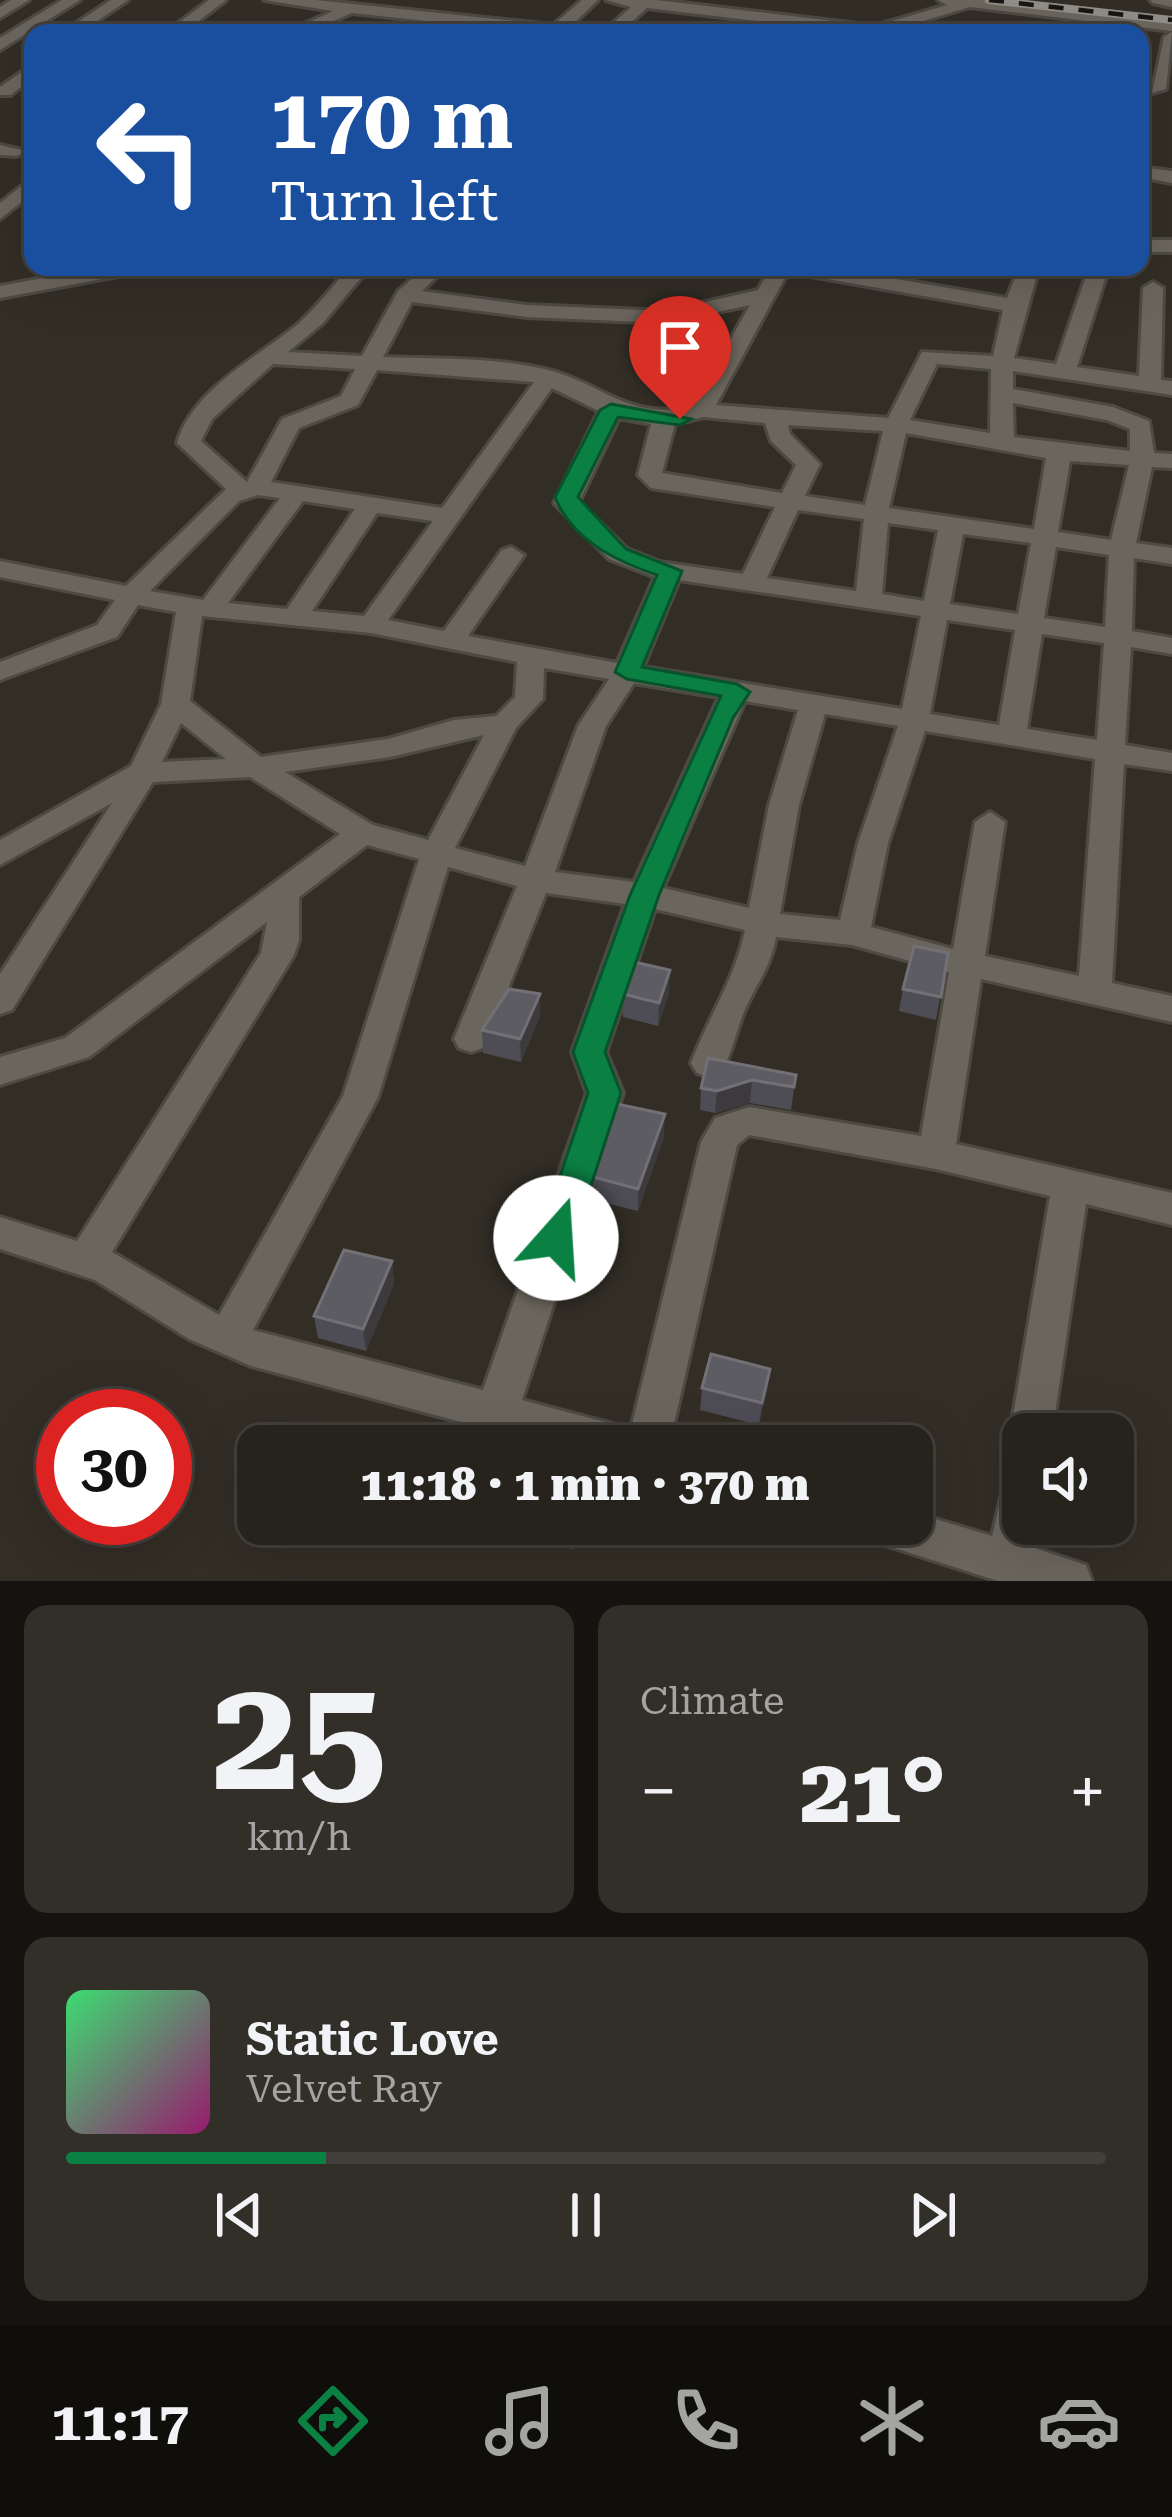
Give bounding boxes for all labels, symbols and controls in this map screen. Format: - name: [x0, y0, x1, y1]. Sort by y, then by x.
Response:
- text: 170 m: [270, 70, 513, 168]
- icon: left: [72, 72, 228, 228]
- text: Turn left: [270, 170, 498, 233]
- pin: [629, 296, 731, 419]
- icon: arrive: [647, 314, 713, 380]
- position arrow: [493, 1175, 619, 1301]
- speed limit sign: 30: [36, 1389, 192, 1545]
- map controls: [1002, 1413, 1134, 1545]
- button: sound: [1002, 1413, 1134, 1545]
- text: 11:18 · 1 min · 370 m: [361, 1458, 809, 1511]
- text: 25: [212, 1644, 386, 1827]
- text: Climate: [640, 1678, 784, 1724]
- text: 21°: [800, 1739, 946, 1844]
- text: −: [640, 1753, 677, 1830]
- text: +: [1069, 1753, 1106, 1830]
- text: km/h: [247, 1814, 351, 1860]
- text: Static Love: [246, 2013, 499, 2066]
- text: Velvet Ray: [246, 2066, 442, 2112]
- icon: previous: [206, 2182, 272, 2248]
- icon: pause: [553, 2182, 619, 2248]
- icon: next: [900, 2182, 966, 2248]
- icon: directions: [291, 2379, 375, 2463]
- icon: music: [478, 2379, 562, 2463]
- icon: phone: [664, 2379, 748, 2463]
- icon: climate: [850, 2379, 934, 2463]
- icon: car: [1037, 2379, 1121, 2463]
- text: 11:17: [51, 2390, 189, 2453]

